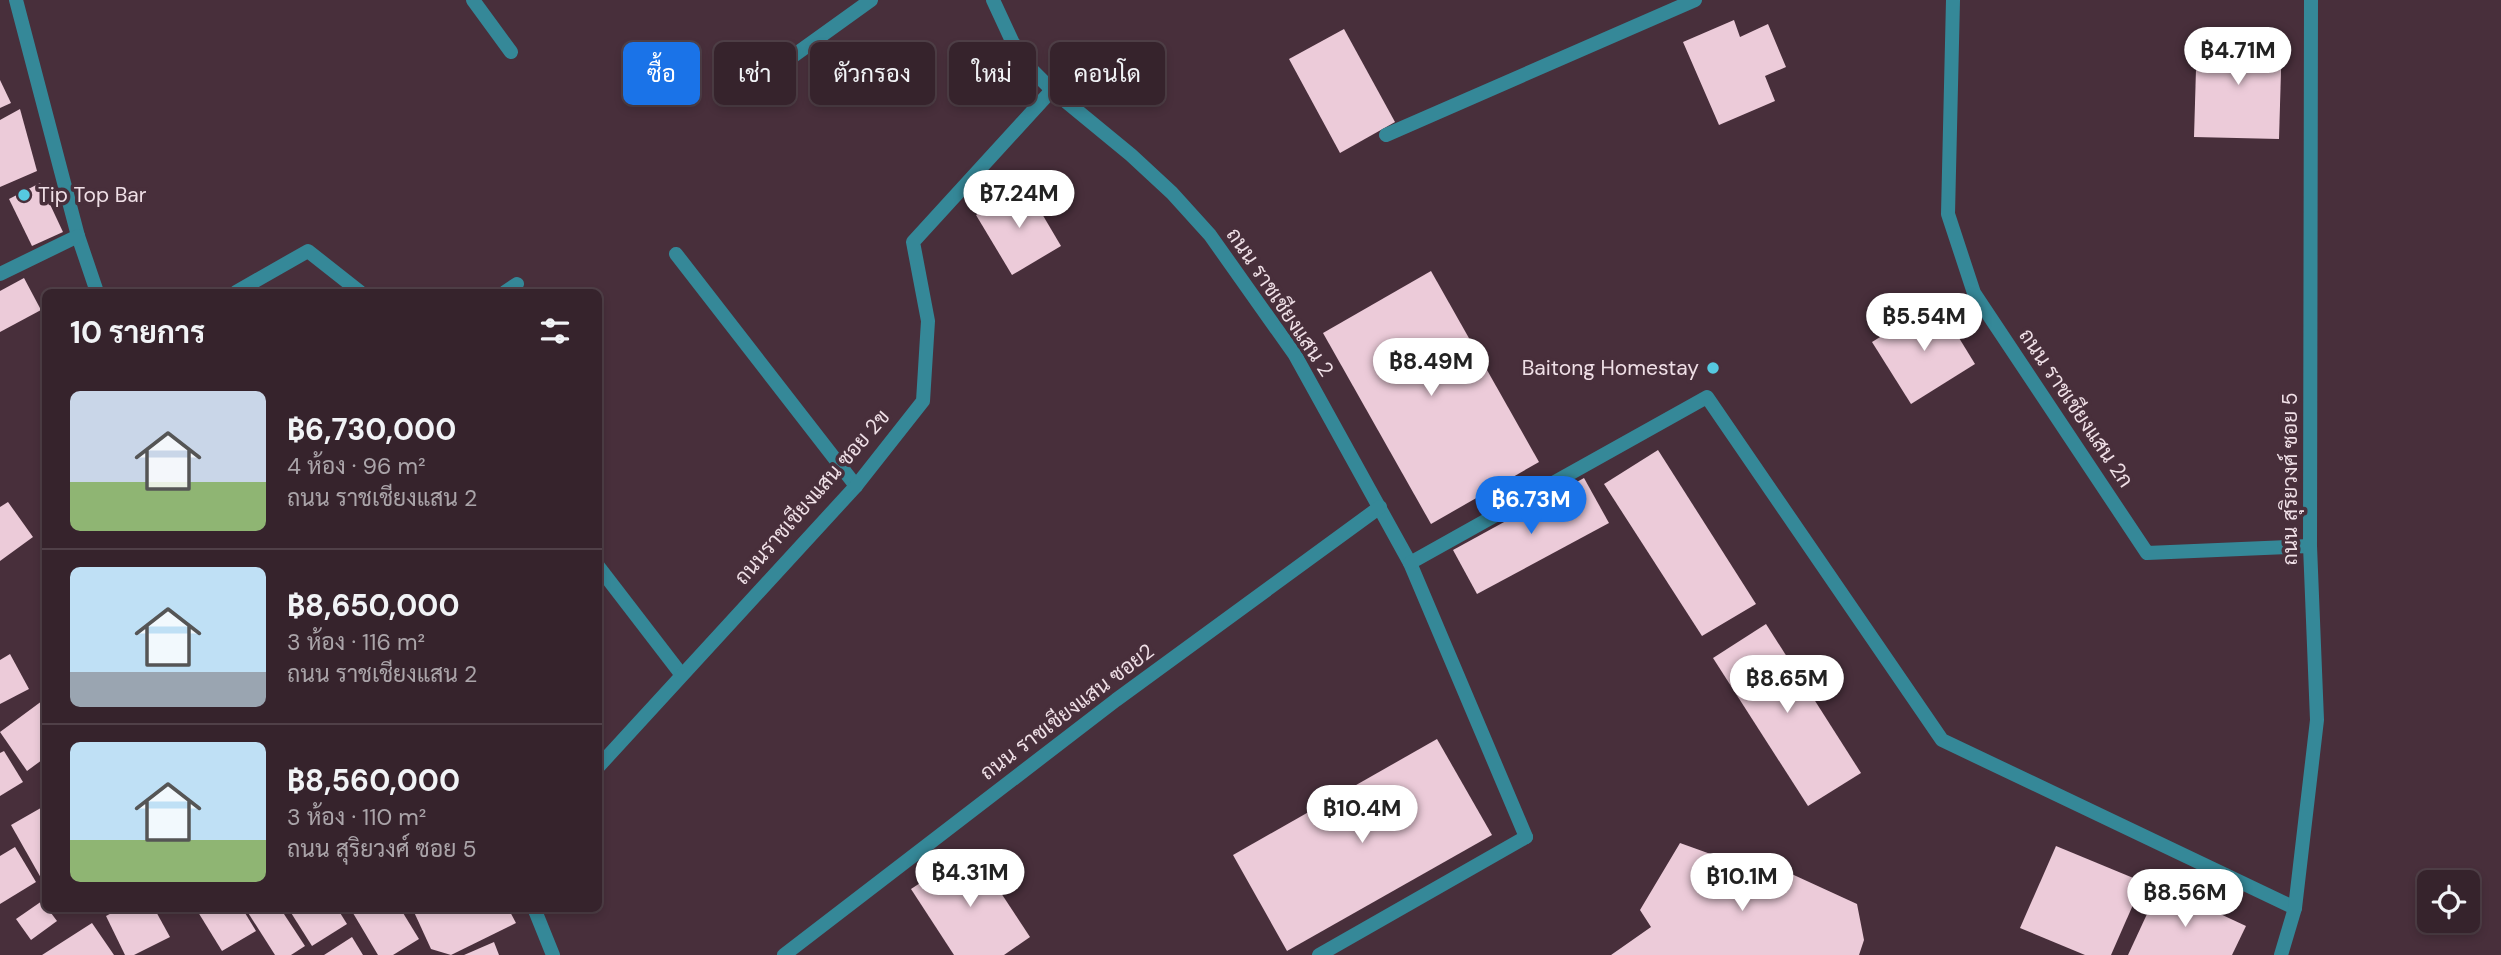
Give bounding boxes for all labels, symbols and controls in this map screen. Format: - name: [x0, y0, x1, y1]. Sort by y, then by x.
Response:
- pin: ฿4.71M: [2181, 28, 2295, 87]
- text: ฿4.71M: [2200, 35, 2276, 65]
- chip: ซื้อ: [623, 42, 700, 105]
- chip: เช่า: [714, 42, 796, 105]
- chip: ตัวกรอง: [810, 42, 935, 105]
- chip: ใหม่: [949, 42, 1036, 105]
- chip: คอนโด: [1050, 42, 1165, 105]
- pin: ฿7.24M: [962, 170, 1076, 230]
- text: ฿7.24M: [979, 178, 1059, 208]
- place label: Tip Top Bar: [38, 181, 147, 209]
- marker: Tip Top Bar: [16, 187, 32, 203]
- street label: ถนน ราชเชียงแสน 2: [1220, 222, 1340, 382]
- pin: ฿5.54M: [1867, 294, 1981, 353]
- text: ฿5.54M: [1882, 301, 1966, 331]
- icon: filters: [536, 312, 574, 350]
- text: 10 รายการ: [70, 313, 205, 352]
- street label: ถนน ราชเชียงแสน 2ก: [2012, 323, 2140, 493]
- pin: ฿8.49M: [1374, 338, 1488, 398]
- text: ฿8.49M: [1389, 346, 1473, 376]
- place label: Baitong Homestay: [1522, 354, 1699, 382]
- marker: Baitong Homestay: [1705, 360, 1721, 376]
- street label: ถนน สุริยวงศ์ ซอย 5: [2276, 392, 2304, 566]
- street label: ถนนราชเชียงแสน ซอย 2ข: [728, 403, 896, 591]
- text: ฿6,730,000: [287, 410, 456, 449]
- icon: home: [126, 419, 210, 503]
- text: 4 ห้อง · 96 m²: [287, 451, 426, 481]
- pin: ฿6.73M: [1474, 476, 1588, 536]
- text: ถนน ราชเชียงแสน 2: [287, 483, 477, 513]
- text: ฿6.73M: [1491, 484, 1571, 514]
- text: ฿8,650,000: [287, 586, 460, 625]
- icon: home: [126, 595, 210, 679]
- text: 3 ห้อง · 116 m²: [287, 627, 425, 657]
- street label: ถนน ราชเชียงแสน ซอย2: [974, 637, 1160, 787]
- pin: ฿8.65M: [1730, 656, 1844, 715]
- text: ถนน ราชเชียงแสน 2: [287, 659, 477, 689]
- text: ฿8.65M: [1746, 663, 1828, 693]
- text: ฿8,560,000: [287, 761, 460, 800]
- icon: home: [126, 770, 210, 854]
- pin: ฿10.4M: [1305, 786, 1419, 845]
- text: ฿10.4M: [1323, 793, 1401, 823]
- text: 3 ห้อง · 110 m²: [287, 802, 426, 832]
- text: ถนน สุริยวงศ์ ซอย 5: [287, 834, 477, 864]
- pin: ฿4.31M: [913, 850, 1027, 909]
- pin: ฿10.1M: [1685, 853, 1799, 913]
- text: ฿4.31M: [931, 857, 1009, 887]
- text: ฿10.1M: [1706, 861, 1778, 891]
- pin: ฿8.56M: [2128, 870, 2242, 929]
- map controls: [2417, 870, 2480, 933]
- button: locate: [2417, 870, 2480, 933]
- text: ฿8.56M: [2143, 877, 2227, 907]

